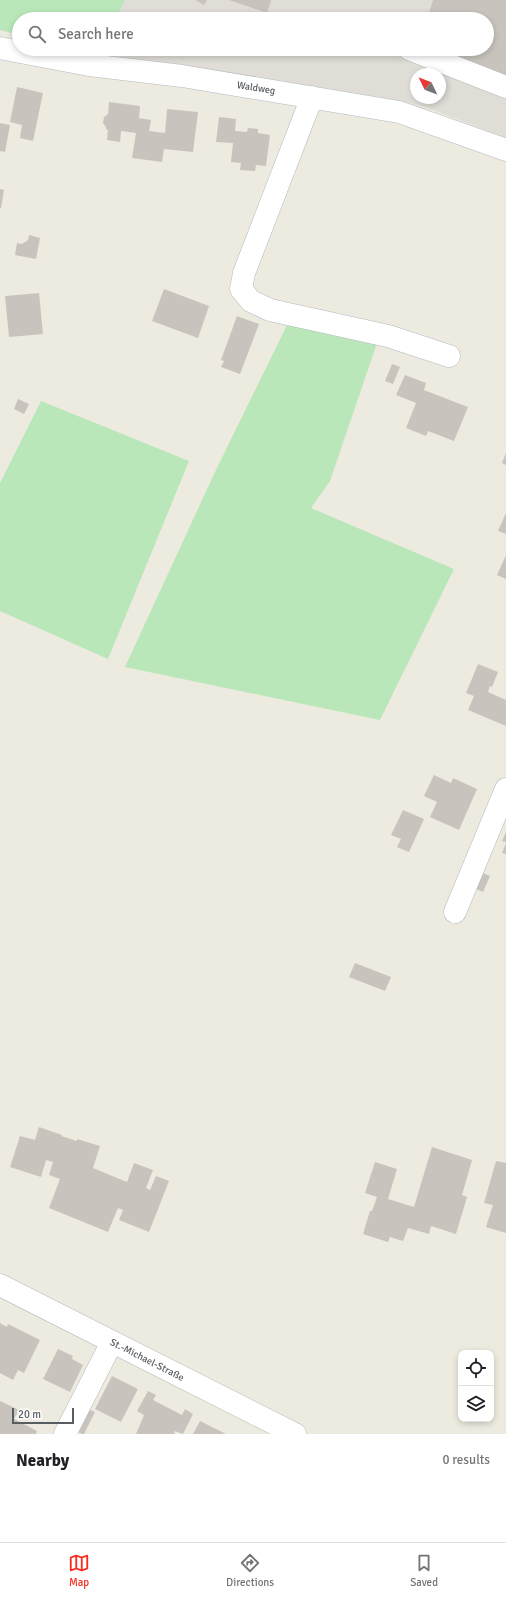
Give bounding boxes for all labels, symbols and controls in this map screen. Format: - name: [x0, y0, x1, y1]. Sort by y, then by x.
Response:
- search box: [12, 12, 494, 56]
- icon: search: [26, 23, 48, 45]
- text: Search here: [58, 25, 134, 43]
- north arrow: [410, 68, 446, 104]
- street label: Waldweg: [236, 79, 276, 97]
- street label: St.-Michael-Straße: [108, 1336, 186, 1384]
- map controls: [458, 1350, 494, 1422]
- button: locate: [458, 1350, 494, 1386]
- button: layers: [458, 1386, 494, 1422]
- scale bar: [12, 1406, 74, 1425]
- text: 20 m: [18, 1408, 41, 1421]
- text: Nearby: [16, 1450, 69, 1471]
- text: 0 results: [442, 1452, 490, 1468]
- tab: Map: [68, 1552, 90, 1589]
- tab: Directions: [226, 1552, 274, 1589]
- tab: Saved: [410, 1552, 438, 1589]

